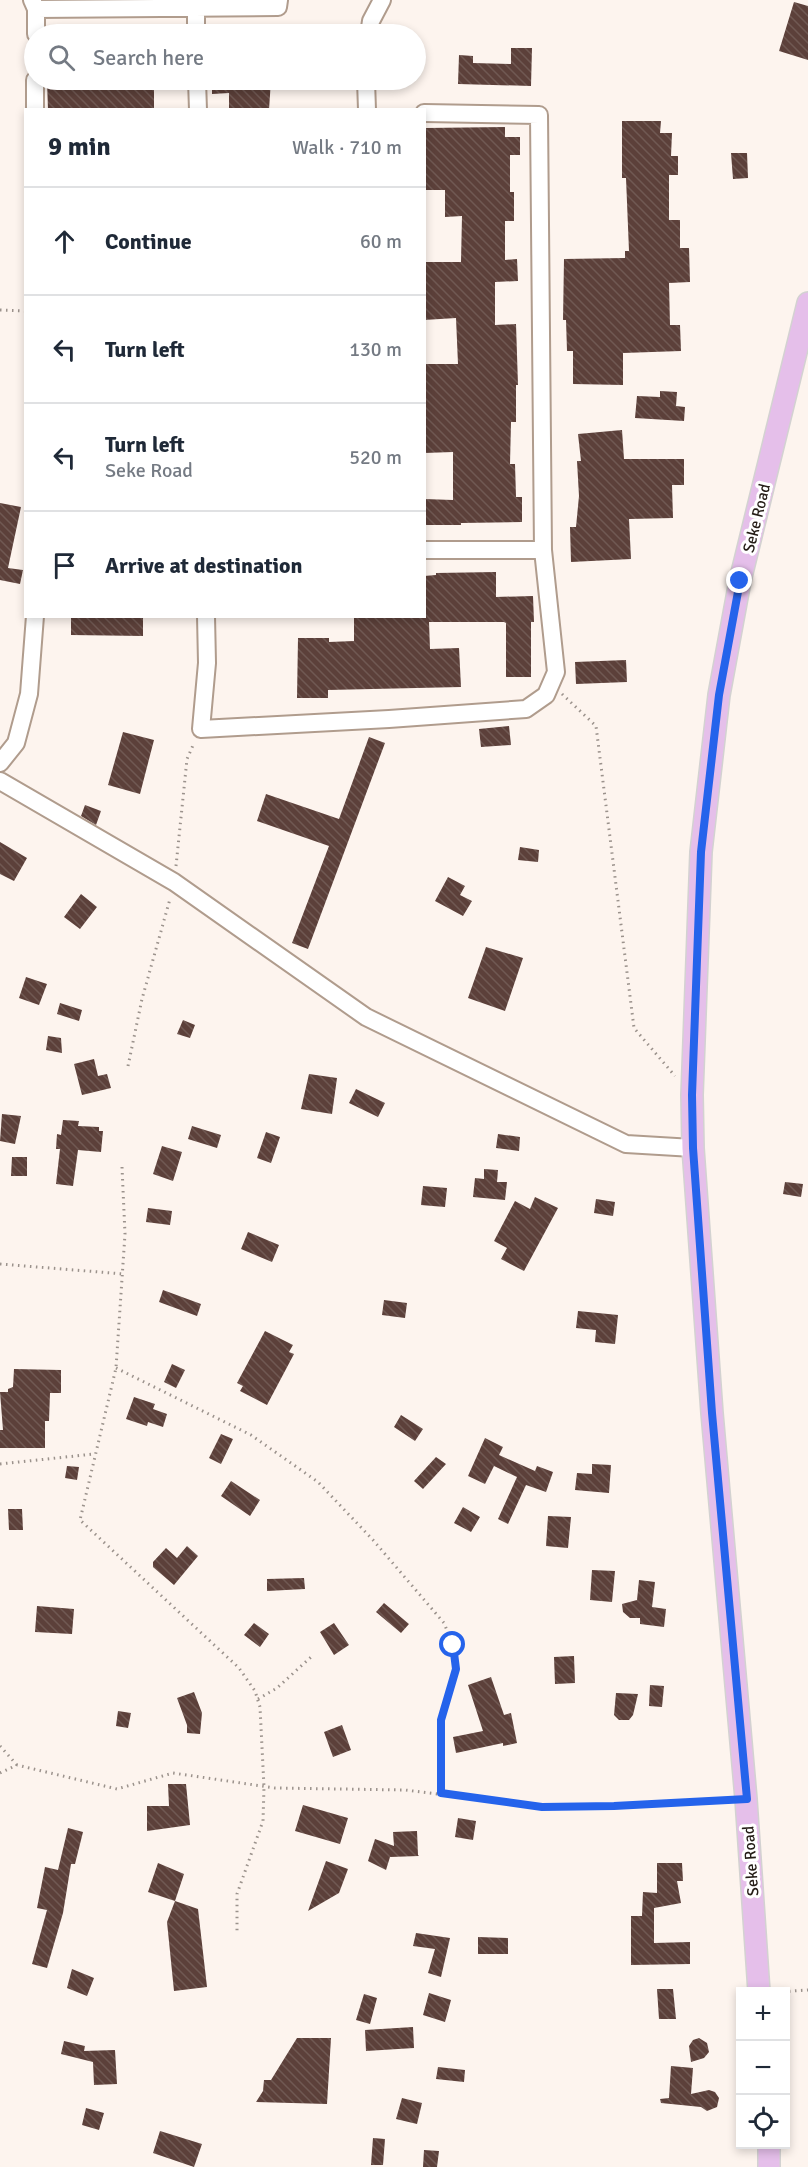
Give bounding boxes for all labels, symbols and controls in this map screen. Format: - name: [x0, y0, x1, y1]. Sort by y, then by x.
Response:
- search box: [24, 24, 426, 90]
- icon: search: [45, 41, 78, 74]
- text: Search here: [93, 44, 204, 71]
- text: 9 min: [48, 131, 111, 163]
- text: Walk · 710 m: [292, 135, 402, 160]
- icon: ahead: [48, 225, 81, 258]
- text: Continue: [105, 228, 192, 255]
- text: 60 m: [360, 229, 402, 254]
- icon: left: [48, 333, 81, 366]
- text: Turn left: [105, 336, 185, 363]
- text: 130 m: [349, 337, 402, 362]
- text: Turn left: [105, 431, 185, 458]
- icon: left: [48, 441, 81, 474]
- text: 520 m: [349, 445, 402, 470]
- text: Seke Road: [105, 458, 193, 483]
- street label: Seke Road: [739, 482, 775, 555]
- icon: arrive: [48, 549, 81, 582]
- text: Arrive at destination: [105, 552, 302, 579]
- route end: [726, 567, 752, 593]
- route start: [439, 1631, 465, 1657]
- street label: Seke Road: [739, 1825, 763, 1897]
- map controls: [736, 1987, 790, 2149]
- button: +: [736, 1987, 790, 2041]
- button: −: [736, 2041, 790, 2095]
- button: locate: [736, 2095, 790, 2149]

